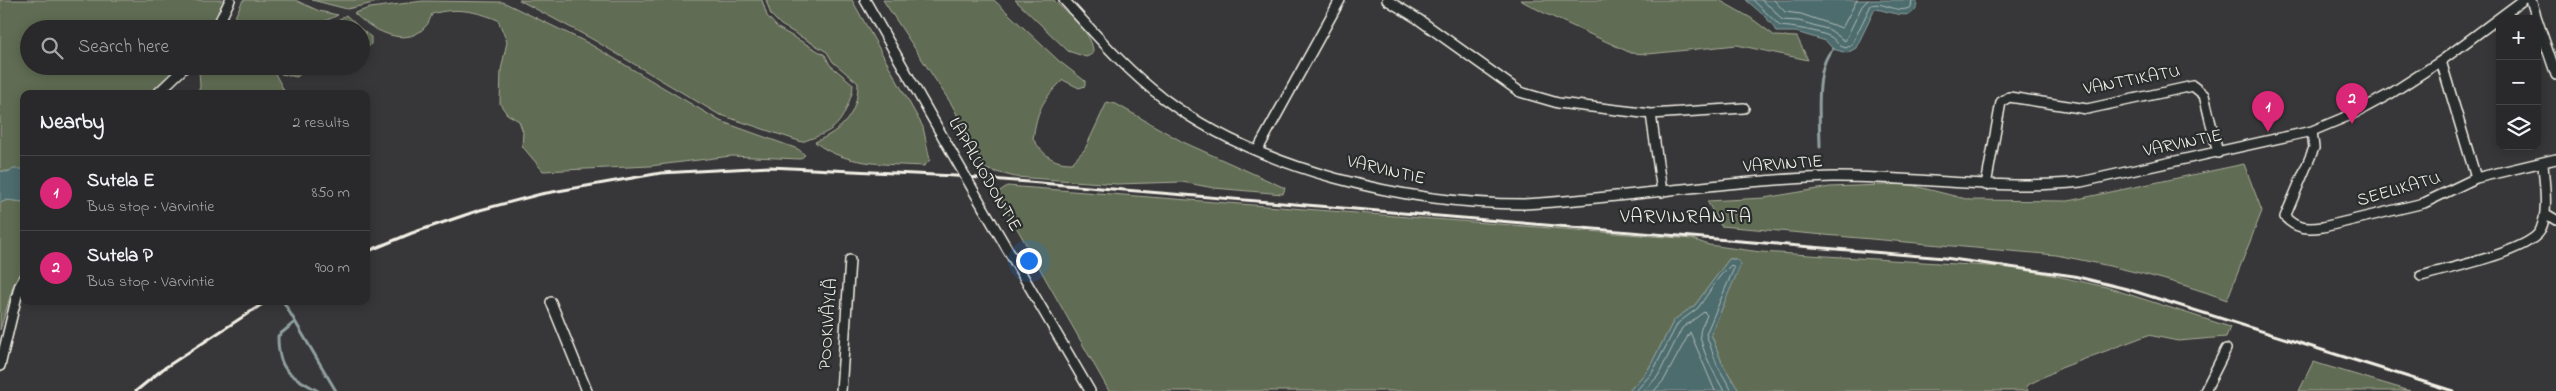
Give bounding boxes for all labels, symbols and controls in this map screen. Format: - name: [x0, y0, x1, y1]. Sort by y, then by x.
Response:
- map controls: [2496, 15, 2541, 150]
- button: +: [2496, 15, 2541, 60]
- search box: [20, 20, 370, 75]
- icon: search: [38, 34, 66, 62]
- text: Search here: [78, 34, 169, 61]
- street label: VANTTIKATU: [2080, 59, 2183, 103]
- button: −: [2496, 60, 2541, 105]
- pin: 2: [2336, 83, 2368, 124]
- pin: 1: [2252, 91, 2284, 132]
- button: layers: [2496, 105, 2541, 150]
- text: Nearby: [40, 108, 104, 138]
- text: 2 results: [292, 111, 350, 135]
- street label: LAPALUODONTIE: [941, 113, 1027, 237]
- street label: VARVINTIE: [2140, 123, 2225, 165]
- street label: VARVINTIE: [1343, 149, 1428, 193]
- street label: VARVINTIE: [1741, 149, 1824, 181]
- street label: SEELIKATU: [2354, 166, 2444, 214]
- text: Sutela E: [87, 168, 155, 195]
- text: 1: [53, 181, 59, 205]
- text: 850 m: [312, 181, 350, 205]
- text: Bus stop · Varvintie: [87, 195, 214, 219]
- district label: VARVINRANTA: [1619, 203, 1752, 232]
- text: Sutela P: [87, 243, 153, 270]
- your location: [1016, 248, 1042, 274]
- text: 2: [52, 256, 60, 280]
- text: 900 m: [315, 256, 350, 280]
- text: Bus stop · Varvintie: [87, 270, 214, 294]
- street label: POOKIVÄYLÄ: [813, 277, 845, 371]

